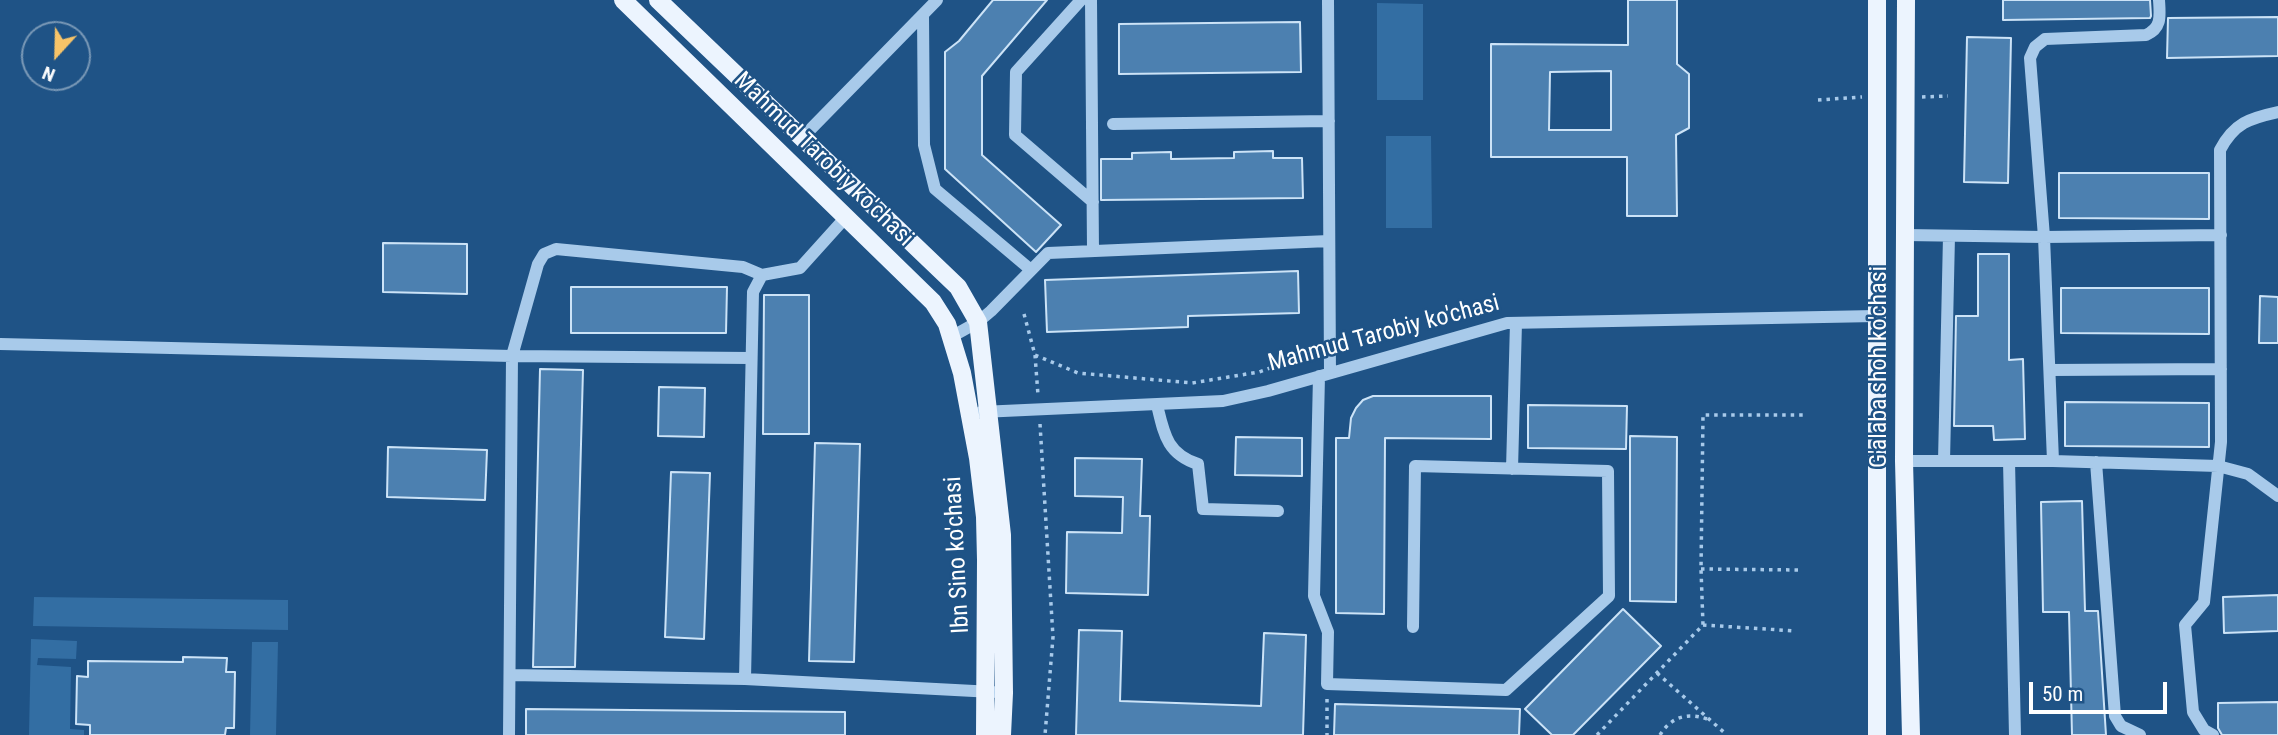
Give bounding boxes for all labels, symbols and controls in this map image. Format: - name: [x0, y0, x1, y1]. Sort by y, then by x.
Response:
- north arrow: [21, 21, 91, 91]
- text: N: [39, 61, 58, 87]
- street label: Mahmud Tarobiy ko'chasi: [727, 67, 919, 253]
- street label: G'alaba shoh ko'chasi: [1866, 266, 1894, 468]
- street label: Mahmud Tarobiy ko'chasi: [1265, 289, 1503, 379]
- street label: Ibn Sino ko'chasi: [939, 476, 977, 634]
- scale bar: [2033, 668, 2171, 712]
- text: 50 m: [2042, 682, 2083, 706]

